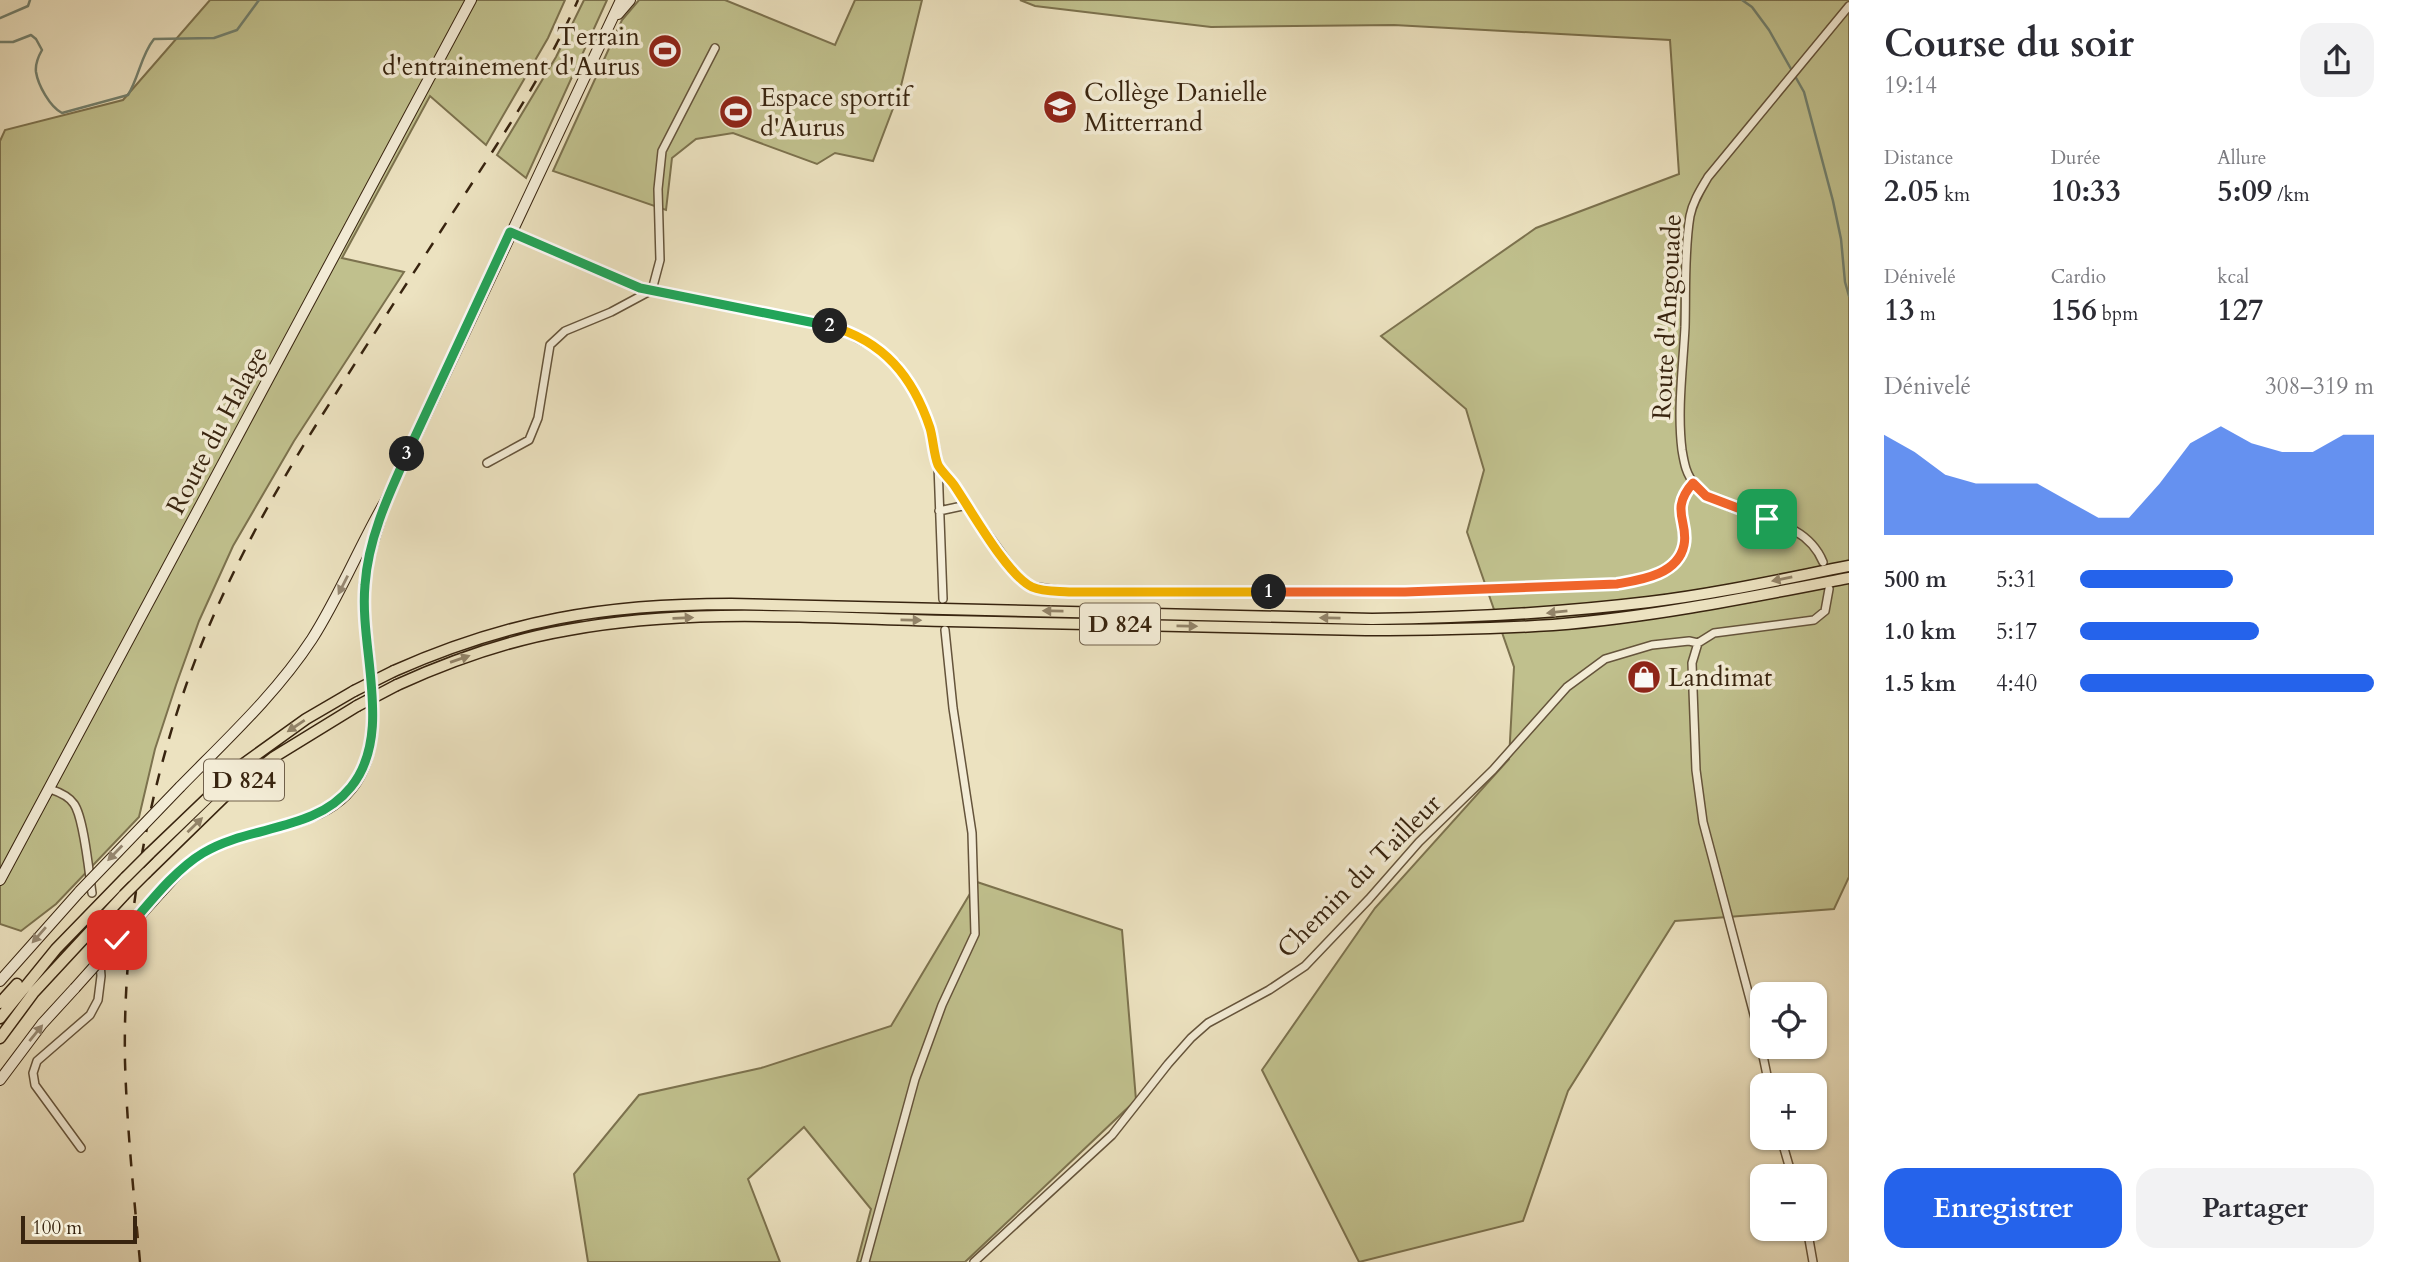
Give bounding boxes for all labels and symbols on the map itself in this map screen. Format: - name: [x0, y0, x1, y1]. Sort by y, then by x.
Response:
- place label: Terrain d'entrainement d'Aurus: [382, 19, 640, 84]
- sports icon: Terrain d'entrainement d'Aurus: [646, 32, 684, 70]
- place label: Collège Danielle Mitterrand: [1084, 75, 1268, 140]
- place label: Espace sportif d'Aurus: [760, 80, 914, 145]
- school or university icon: Collège Danielle Mitterrand: [1041, 88, 1079, 126]
- sports icon: Espace sportif d'Aurus: [717, 93, 755, 131]
- street label: Route d'Angouade: [1644, 213, 1690, 421]
- pin: 2: [812, 308, 848, 344]
- street label: Route du Halage: [158, 340, 276, 520]
- pin: 3: [390, 436, 424, 472]
- pin: [1737, 489, 1797, 549]
- one-way arrow: [1771, 573, 1793, 584]
- pin: 1: [1252, 574, 1286, 610]
- one-way arrow: [338, 575, 349, 595]
- road number: D 824: [1080, 604, 1160, 644]
- one-way arrow: [1042, 605, 1064, 617]
- one-way arrow: [1546, 607, 1568, 618]
- one-way arrow: [672, 612, 694, 624]
- one-way arrow: [1319, 612, 1341, 624]
- one-way arrow: [900, 614, 922, 626]
- one-way arrow: [1176, 620, 1198, 632]
- one-way arrow: [450, 653, 471, 664]
- shop icon: Landimat: [1625, 658, 1663, 696]
- place label: Landimat: [1668, 660, 1772, 695]
- one-way arrow: [287, 719, 305, 733]
- road number: D 824: [204, 760, 284, 800]
- street label: Chemin du Tailleur: [1269, 786, 1449, 966]
- one-way arrow: [186, 818, 203, 834]
- one-way arrow: [108, 844, 124, 861]
- pin: [87, 910, 147, 970]
- one-way arrow: [32, 927, 47, 944]
- one-way arrow: [28, 1024, 43, 1042]
- scale bar: [21, 1213, 136, 1245]

